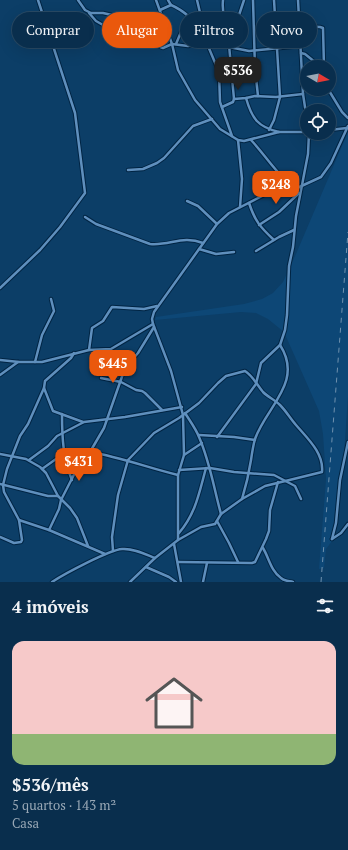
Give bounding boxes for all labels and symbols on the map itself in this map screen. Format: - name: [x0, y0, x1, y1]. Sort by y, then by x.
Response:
- pin: $536: [214, 57, 262, 91]
- north arrow: [300, 60, 336, 96]
- pin: $248: [252, 171, 300, 205]
- pin: $445: [89, 350, 137, 384]
- pin: $431: [55, 448, 103, 482]

